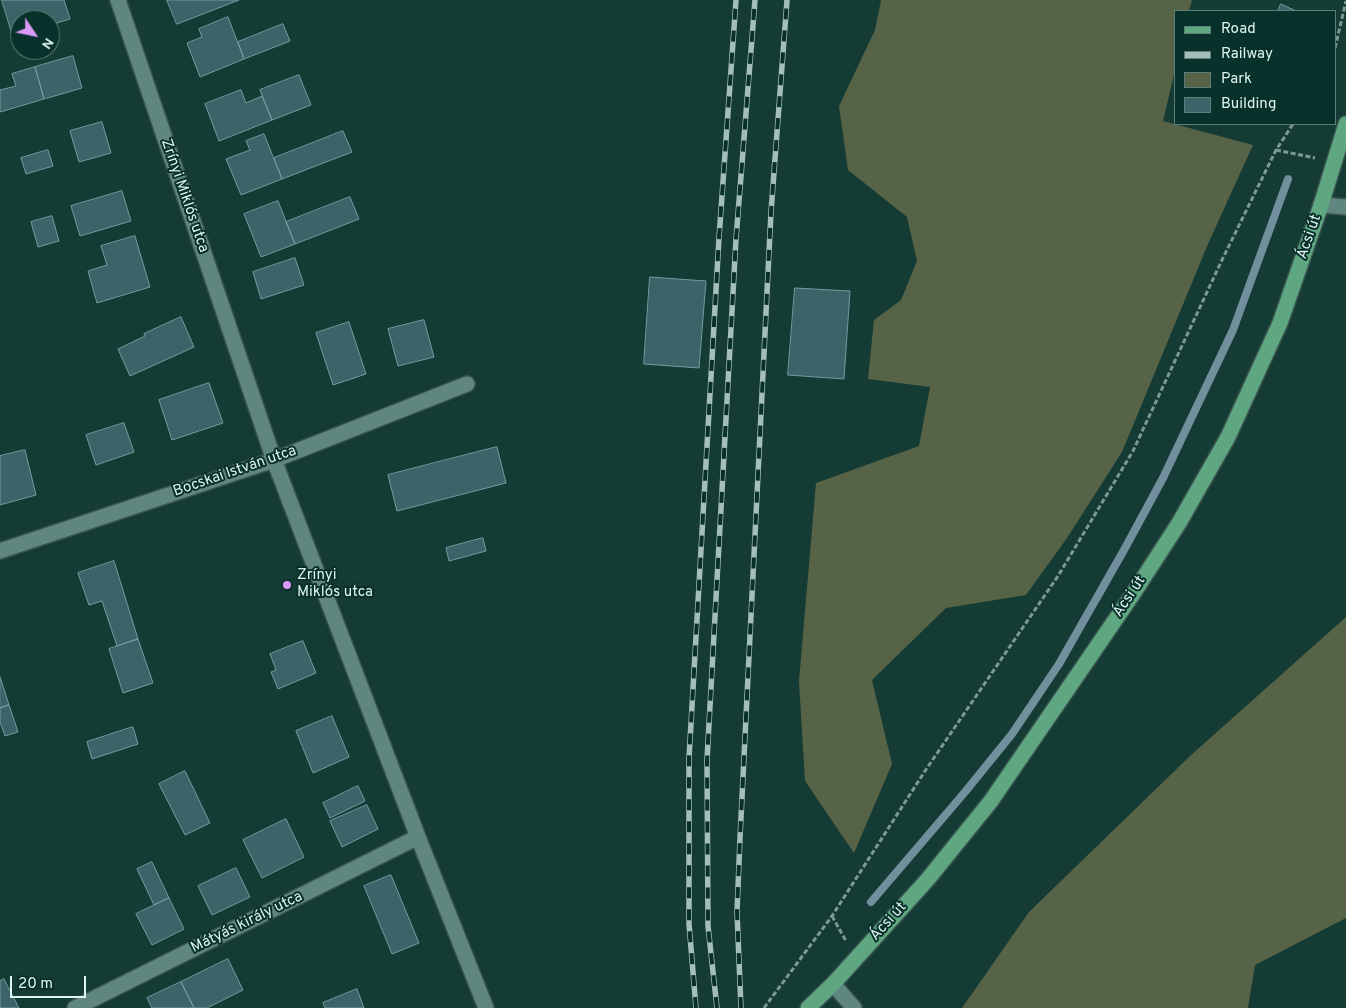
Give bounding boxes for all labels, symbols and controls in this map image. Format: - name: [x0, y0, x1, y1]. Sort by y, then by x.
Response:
- north arrow: [10, 10, 60, 60]
- legend: [1174, 10, 1336, 125]
- text: Road: [1221, 20, 1256, 39]
- text: N: [37, 34, 57, 52]
- text: Railway: [1221, 45, 1273, 64]
- text: Park: [1221, 70, 1252, 89]
- text: Building: [1221, 95, 1276, 114]
- street label: Zrínyi Miklós utca: [156, 137, 212, 255]
- street label: Ácsi út: [1294, 212, 1326, 262]
- street label: Bocskai István utca: [171, 443, 299, 501]
- place label: Zrínyi Miklós utca: [297, 567, 373, 602]
- street label: Ácsi út: [1110, 573, 1150, 621]
- marker: Zrínyi Miklós utca: [281, 579, 293, 591]
- street label: Mátyás király utca: [188, 888, 306, 958]
- street label: Ácsi út: [867, 899, 911, 945]
- scale bar: [12, 966, 89, 998]
- text: 20 m: [18, 975, 53, 994]

